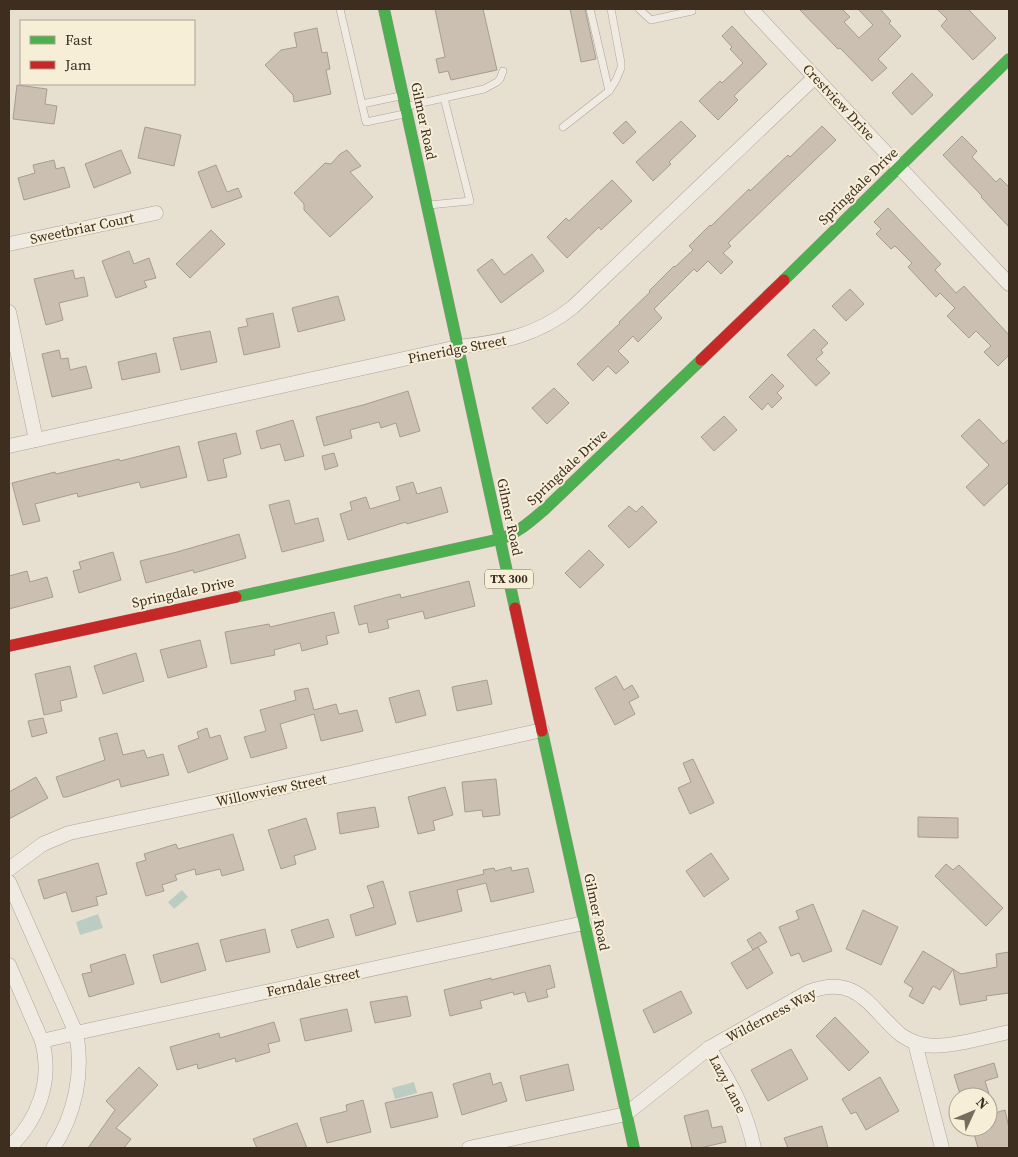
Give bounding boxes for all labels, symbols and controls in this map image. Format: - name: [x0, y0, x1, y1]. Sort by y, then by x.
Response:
- legend: [20, 20, 195, 85]
- text: Fast: [65, 29, 92, 50]
- text: Jam: [64, 54, 92, 75]
- street label: Crestview Drive: [798, 59, 880, 145]
- street label: Gilmer Road: [406, 80, 442, 162]
- street label: Springdale Drive: [814, 143, 902, 229]
- street label: Sweetbriar Court: [28, 207, 136, 249]
- street label: Pineridge Street: [406, 330, 508, 368]
- street label: Springdale Drive: [522, 424, 612, 510]
- street label: Gilmer Road: [492, 476, 528, 558]
- road number: TX 300: [485, 570, 533, 588]
- street label: Springdale Drive: [130, 571, 236, 613]
- street label: Willowview Street: [214, 768, 329, 811]
- street label: Gilmer Road: [579, 871, 615, 953]
- street label: Ferndale Street: [265, 962, 362, 1002]
- street label: Wilderness Way: [722, 982, 820, 1047]
- street label: Lazy Lane: [704, 1051, 752, 1117]
- north arrow: [948, 1087, 998, 1137]
- text: N: [972, 1092, 993, 1114]

